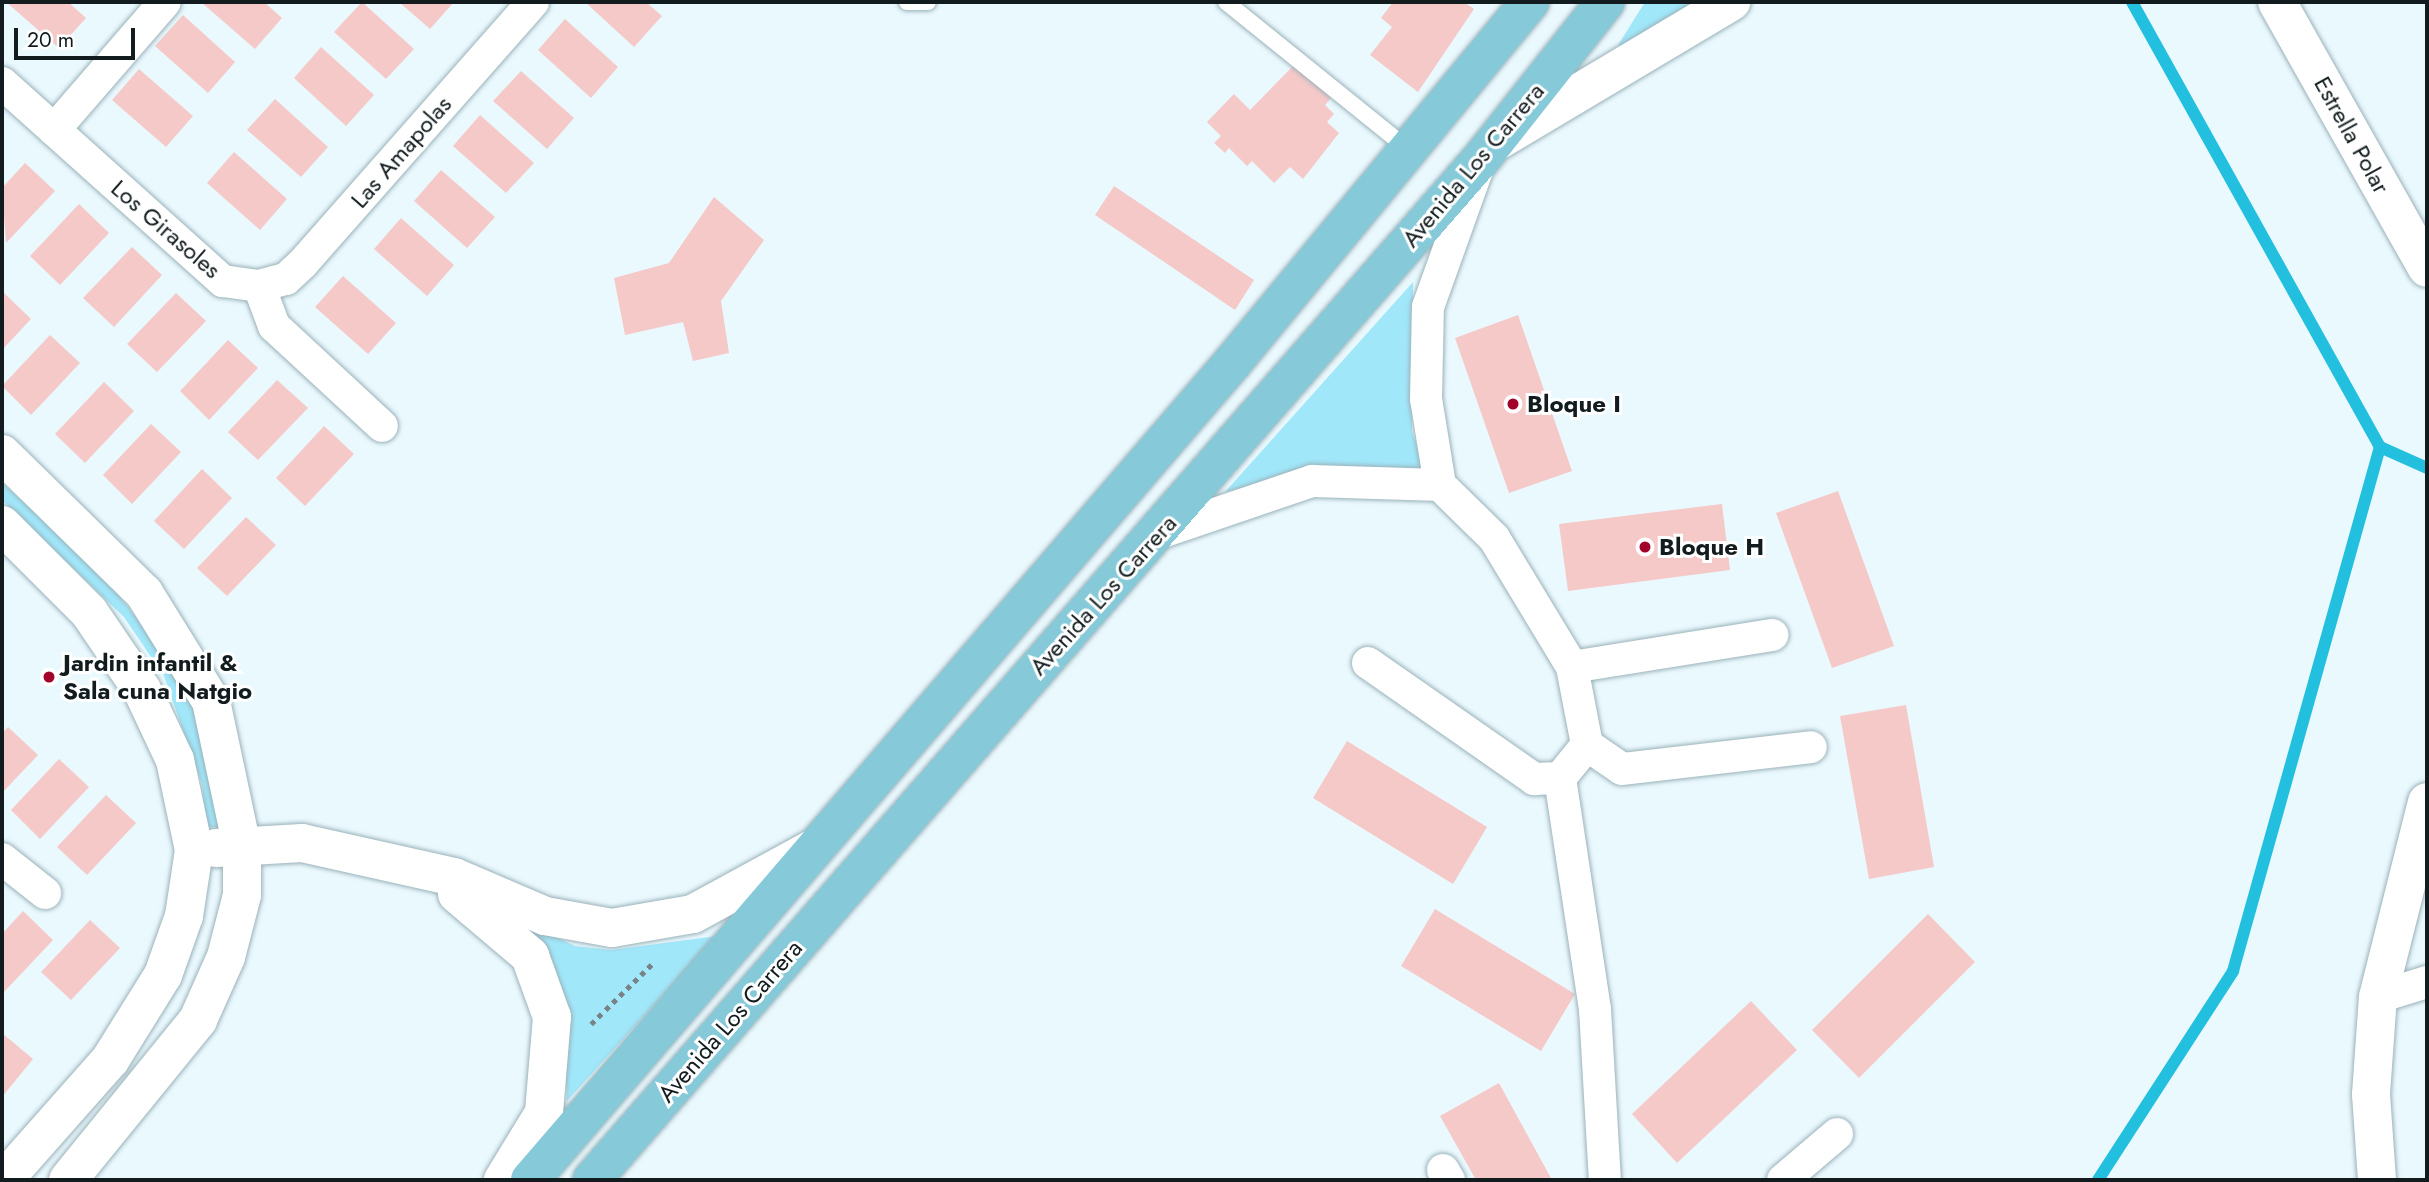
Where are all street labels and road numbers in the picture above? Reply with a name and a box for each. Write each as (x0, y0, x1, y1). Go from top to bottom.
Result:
street label: Estrella Polar (2308, 71, 2396, 199)
street label: Avenida Los Carrera (1396, 77, 1550, 253)
street label: Las Amapolas (345, 90, 457, 214)
street label: Los Girasoles (105, 174, 227, 284)
street label: Avenida Los Carrera (1024, 509, 1182, 681)
street label: Avenida Los Carrera (652, 934, 808, 1108)

